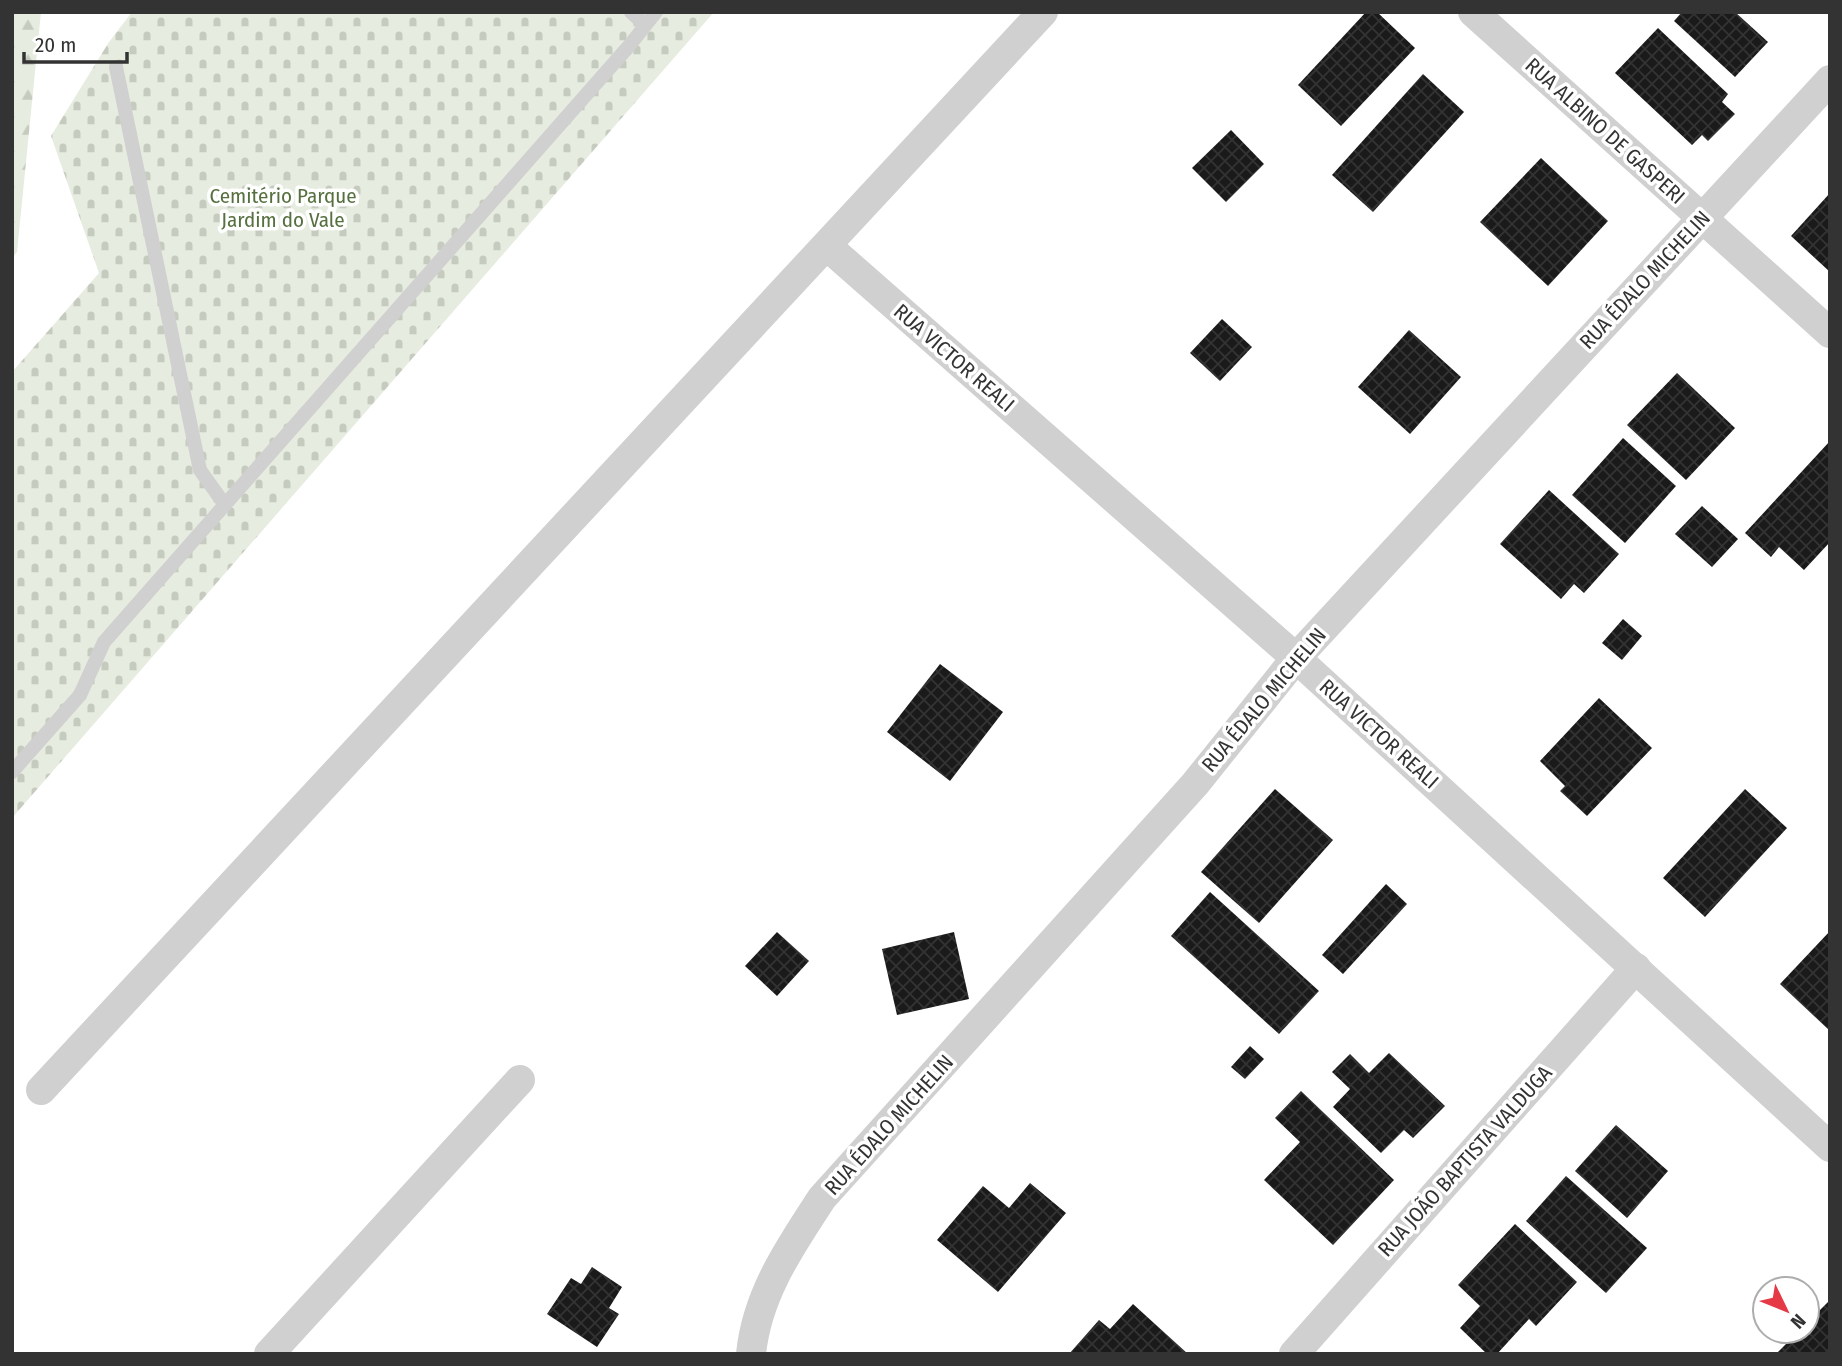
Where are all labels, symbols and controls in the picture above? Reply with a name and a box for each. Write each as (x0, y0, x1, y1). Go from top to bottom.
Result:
scale bar (24, 21, 128, 65)
text: 20 m (35, 32, 76, 58)
street label: RUA ALBINO DE GASPERI (1520, 52, 1690, 210)
park label: Cemitério Parque Jardim do Vale (209, 183, 357, 233)
street label: RUA ÉDALO MICHELIN (1574, 205, 1716, 355)
street label: RUA VICTOR REALI (888, 298, 1020, 418)
street label: RUA ÉDALO MICHELIN (1196, 623, 1332, 777)
street label: RUA VICTOR REALI (1314, 674, 1444, 794)
street label: RUA ÉDALO MICHELIN (819, 1049, 959, 1201)
street label: RUA JOÃO BAPTISTA VALDUGA (1372, 1060, 1558, 1262)
north arrow (1751, 1275, 1821, 1345)
text: N (1786, 1309, 1810, 1333)

